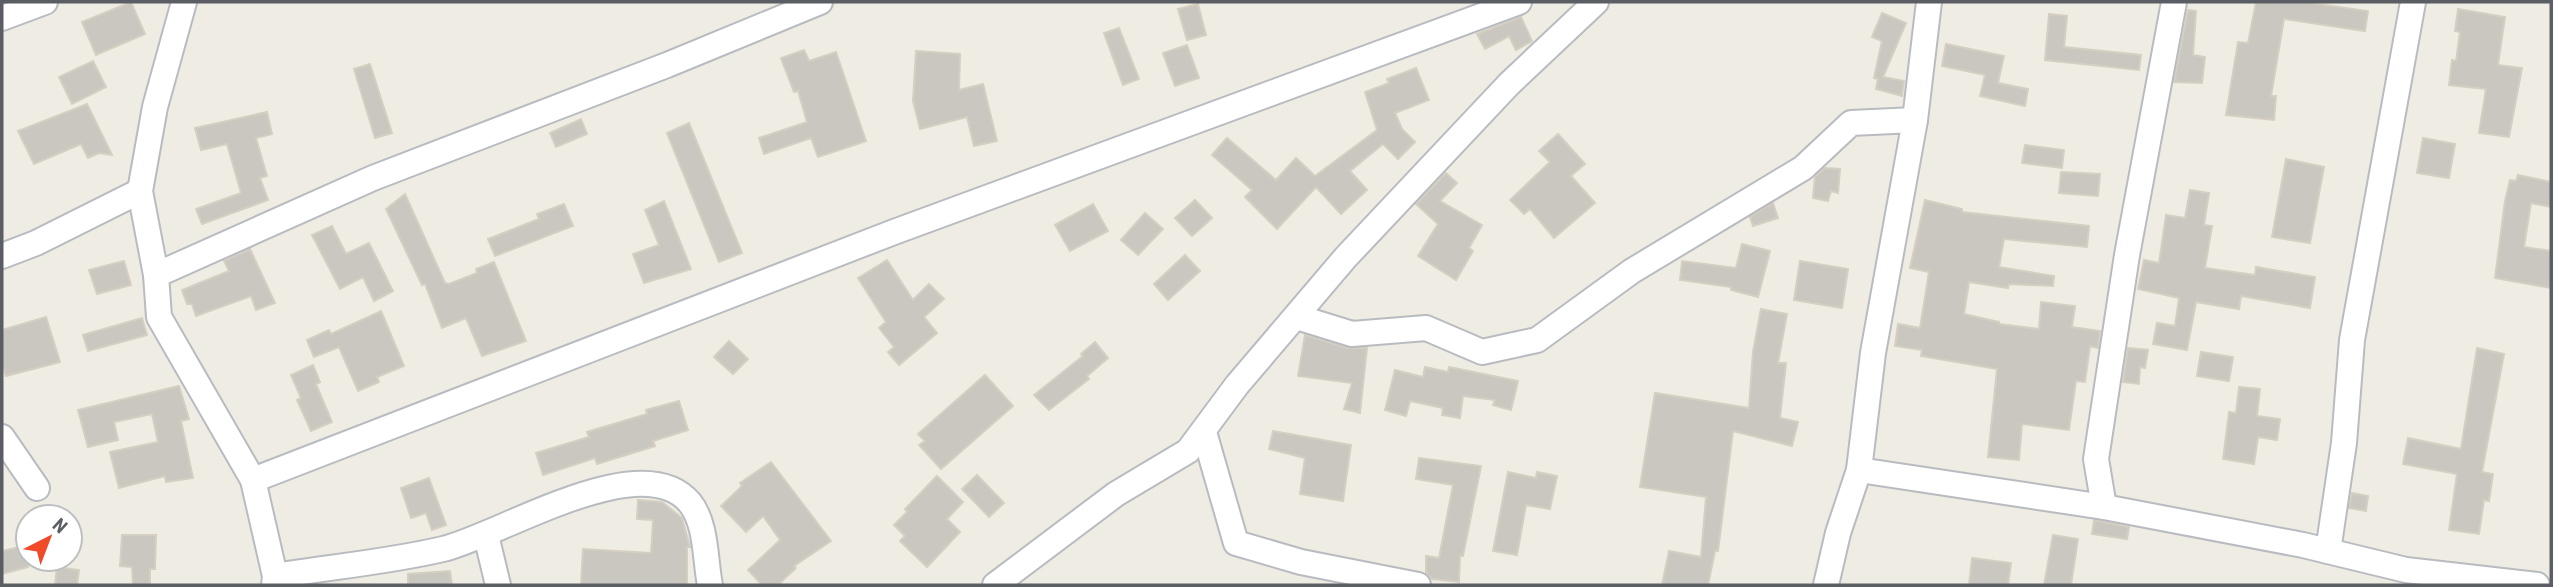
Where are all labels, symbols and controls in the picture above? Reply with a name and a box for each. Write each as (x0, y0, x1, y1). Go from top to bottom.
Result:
north arrow (14, 503, 84, 573)
text: N (48, 513, 72, 538)

